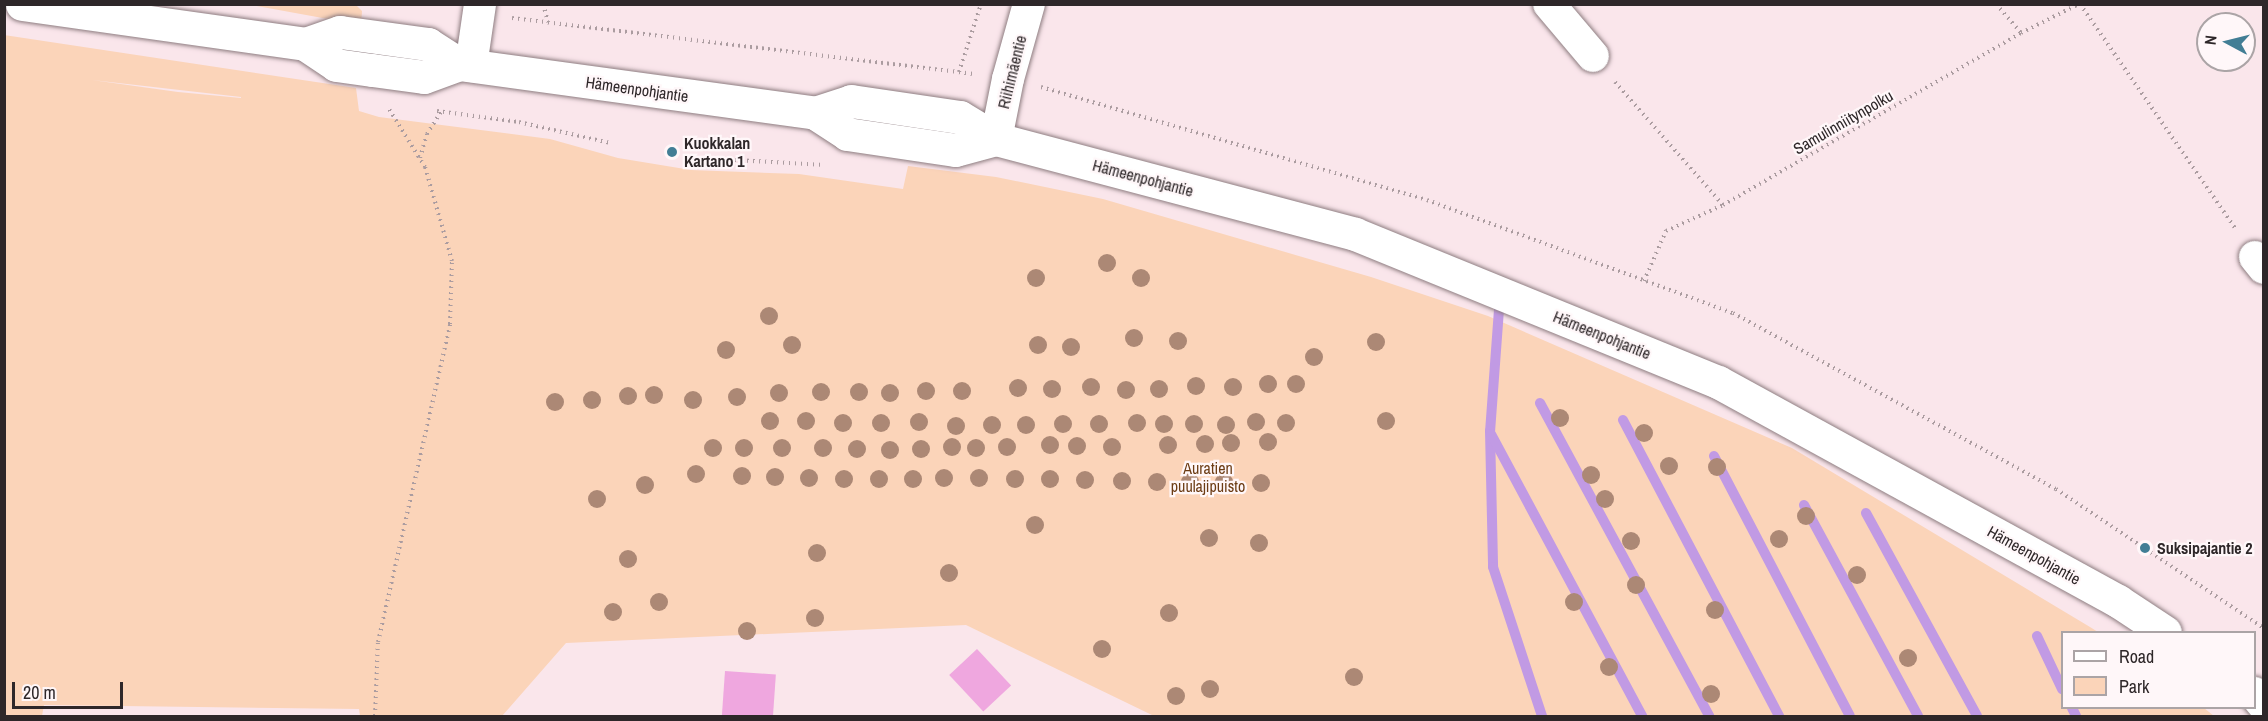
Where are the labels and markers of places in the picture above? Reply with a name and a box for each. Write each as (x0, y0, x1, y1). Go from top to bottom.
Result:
place label: Kuokkalan Kartano 1 (684, 133, 750, 171)
marker: Kuokkalan Kartano 1 (665, 145, 679, 159)
place label: Suksipajantie 2 (2157, 538, 2253, 558)
marker: Suksipajantie 2 (2138, 541, 2152, 555)

